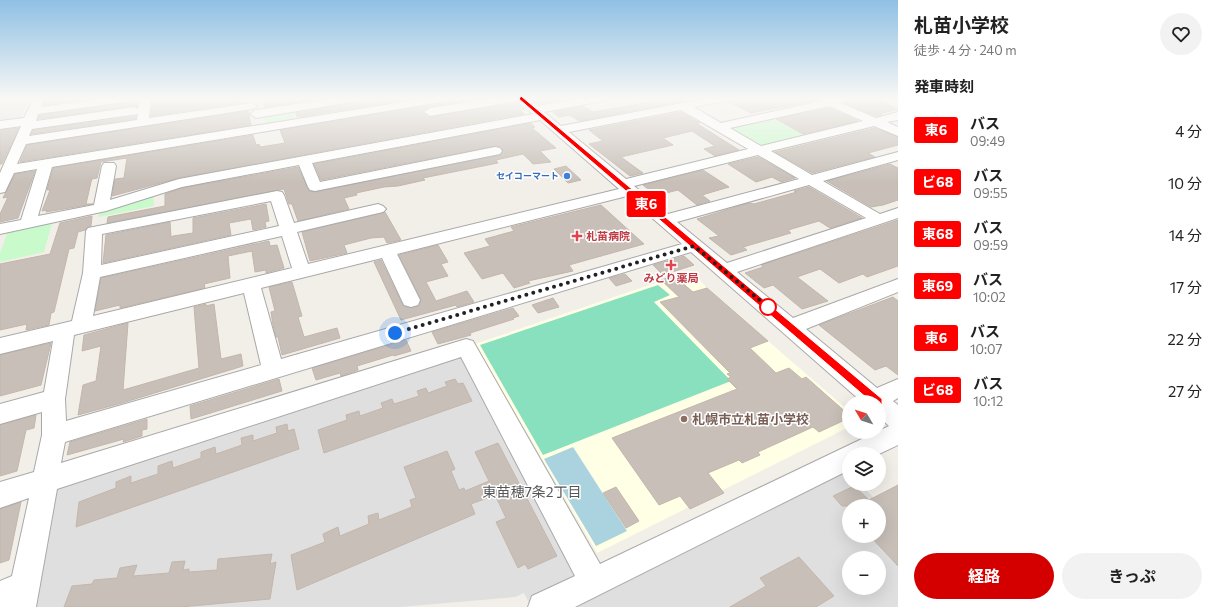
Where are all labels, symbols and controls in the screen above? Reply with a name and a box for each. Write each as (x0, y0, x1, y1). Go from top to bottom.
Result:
text: 札苗小学校 (914, 13, 1009, 36)
button: heart (1160, 13, 1202, 55)
text: 徒歩 · 4 分 · 240 m (914, 42, 1016, 58)
text: 発車時刻 (914, 77, 974, 95)
text: バス (970, 114, 1000, 132)
text: 東6 (925, 121, 947, 138)
text: 4 分 (1175, 122, 1202, 140)
text: 09:49 (970, 133, 1005, 149)
text: バス (973, 166, 1003, 184)
place label: セイコーマート (496, 170, 559, 181)
marker: セイコーマート (562, 171, 572, 181)
text: ビ68 (922, 173, 953, 190)
text: 10 分 (1168, 174, 1202, 192)
text: 09:55 (973, 185, 1008, 201)
line badge: 東6 (628, 191, 664, 217)
text: 東6 (635, 195, 657, 212)
text: バス (973, 218, 1003, 236)
text: 東68 (922, 225, 953, 242)
text: 14 分 (1169, 226, 1202, 244)
place label: 札苗病院 (586, 229, 630, 242)
marker: 札苗病院 (571, 230, 583, 242)
text: 09:59 (973, 237, 1008, 253)
marker: みどり薬局 (666, 260, 676, 270)
text: バス (973, 270, 1003, 288)
place label: みどり薬局 (644, 271, 699, 284)
text: 東69 (922, 277, 953, 294)
text: 17 分 (1170, 278, 1202, 296)
text: 10:02 (973, 289, 1006, 305)
unlabelled marker (759, 298, 777, 316)
text: バス (970, 322, 1000, 340)
your location (385, 323, 405, 343)
text: 東6 (925, 329, 947, 346)
text: 22 分 (1167, 330, 1202, 348)
text: 10:07 (970, 341, 1002, 357)
text: バス (973, 374, 1003, 392)
text: ビ68 (922, 381, 953, 398)
text: 27 分 (1168, 382, 1202, 400)
text: 10:12 (973, 393, 1003, 409)
north arrow (842, 395, 886, 439)
map controls (842, 395, 886, 595)
place label: 札幌市立札苗小学校 (692, 411, 809, 427)
marker: 札幌市立札苗小学校 (679, 414, 689, 424)
button: layers (842, 447, 886, 491)
district label: 東苗穂7条2丁目 (482, 483, 582, 500)
button: + (842, 499, 886, 543)
button: − (842, 551, 886, 595)
button: 経路 (914, 553, 1054, 599)
button: きっぷ (1062, 553, 1202, 599)

